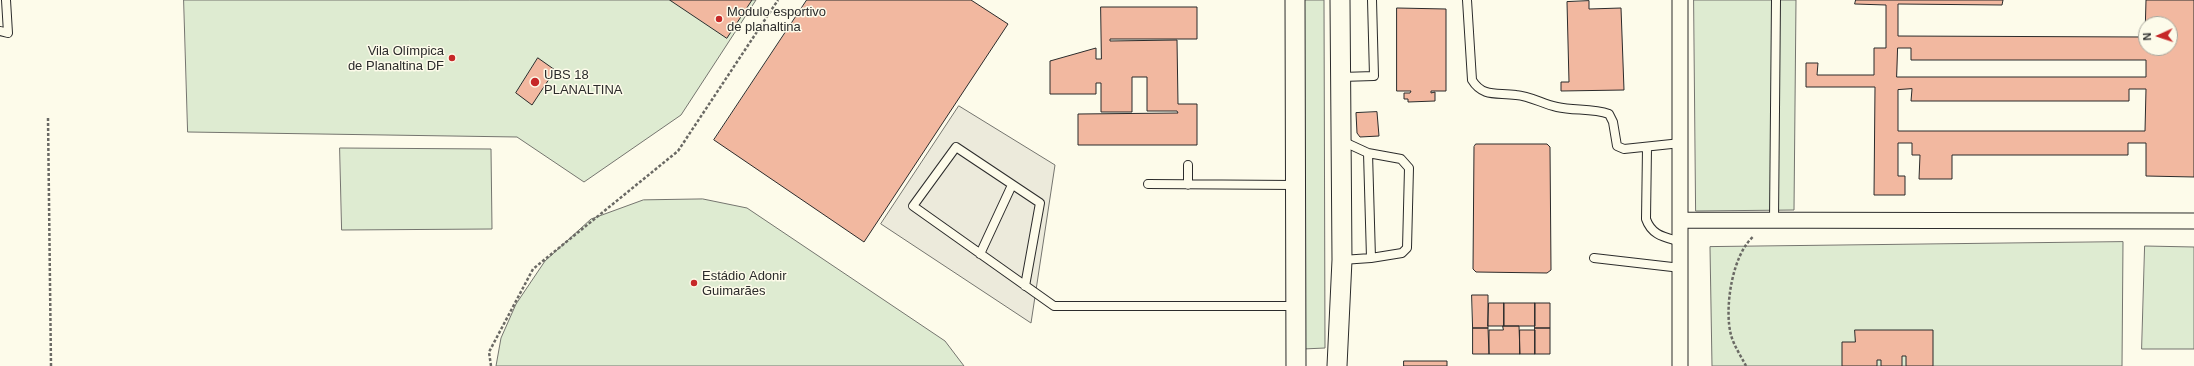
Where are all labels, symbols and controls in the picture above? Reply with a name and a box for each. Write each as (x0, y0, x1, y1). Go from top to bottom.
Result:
place label: Modulo esportivo de planaltina (727, 4, 826, 35)
marker: Modulo esportivo de planaltina (714, 14, 724, 24)
north arrow (2138, 16, 2178, 56)
text: N (2141, 32, 2153, 41)
place label: Vila Olímpica de Planaltina DF (348, 43, 444, 74)
marker: Vila Olímpica de Planaltina DF (447, 53, 457, 63)
place label: UBS 18 PLANALTINA (544, 67, 623, 98)
marker: UBS 18 PLANALTINA (529, 76, 541, 88)
place label: Estádio Adonir Guimarães (702, 268, 787, 299)
marker: Estádio Adonir Guimarães (689, 278, 699, 288)

